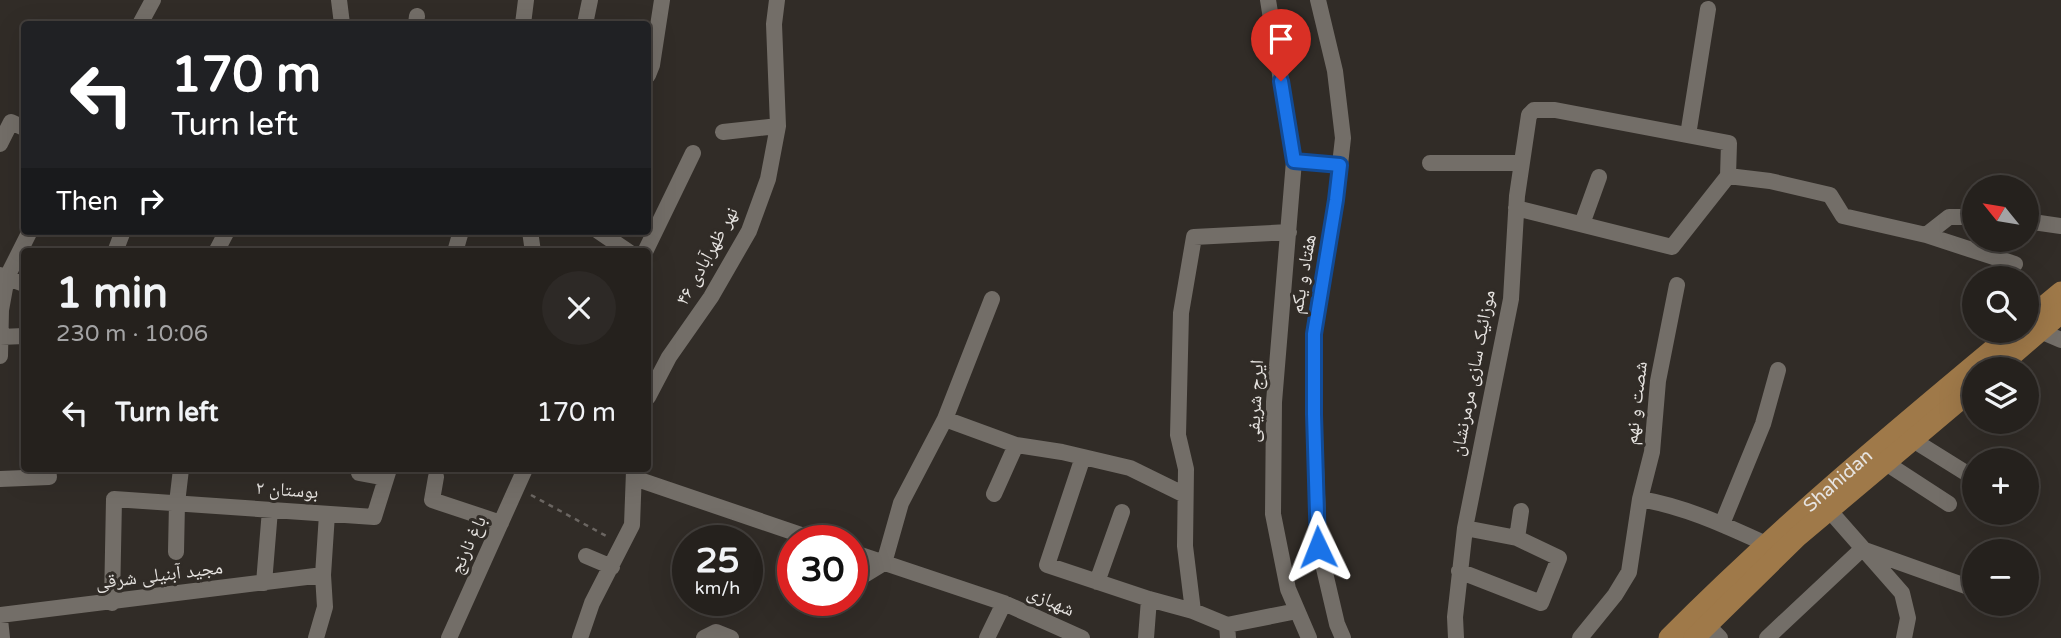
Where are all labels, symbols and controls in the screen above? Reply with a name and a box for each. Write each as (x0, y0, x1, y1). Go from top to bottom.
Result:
pin (1251, 9, 1311, 81)
icon: arrive (1262, 20, 1300, 58)
text: 170 m (171, 46, 321, 105)
icon: left (56, 49, 147, 140)
text: Turn left (171, 106, 298, 144)
north arrow (1962, 175, 2039, 252)
map controls (1962, 175, 2039, 616)
icon: right (132, 182, 170, 220)
text: Then (56, 186, 118, 217)
street label: نهر ظهرآبادی ۴۶ (671, 203, 743, 309)
street label: هفتاد و یکم (1285, 232, 1322, 316)
button: search (1962, 266, 2039, 343)
text: 1 min (56, 268, 168, 319)
button: close (542, 271, 616, 345)
street label: موزائیک سازی مرمرنشان (1446, 288, 1500, 458)
text: 230 m · 10:06 (56, 320, 208, 348)
button: layers (1962, 357, 2039, 434)
street label: ایرج شریفی (1242, 359, 1268, 443)
street label: شصت و نهم (1620, 360, 1653, 446)
icon: left (56, 394, 94, 432)
text: Turn left (115, 397, 218, 428)
text: 170 m (536, 397, 616, 428)
street label: Shahidan (1799, 445, 1877, 517)
button: + (1962, 448, 2039, 525)
street label: بوستان ۲ (255, 477, 319, 503)
position arrow (1281, 510, 1355, 584)
street label: باغ نارنج (445, 512, 492, 578)
speed limit sign: 30 (777, 525, 868, 616)
button: − (1962, 539, 2039, 616)
text: 25 (696, 540, 739, 582)
street label: مجید آبنیلی شرقی (94, 556, 224, 594)
text: km/h (695, 577, 740, 599)
street label: شهبازی (1024, 581, 1078, 621)

